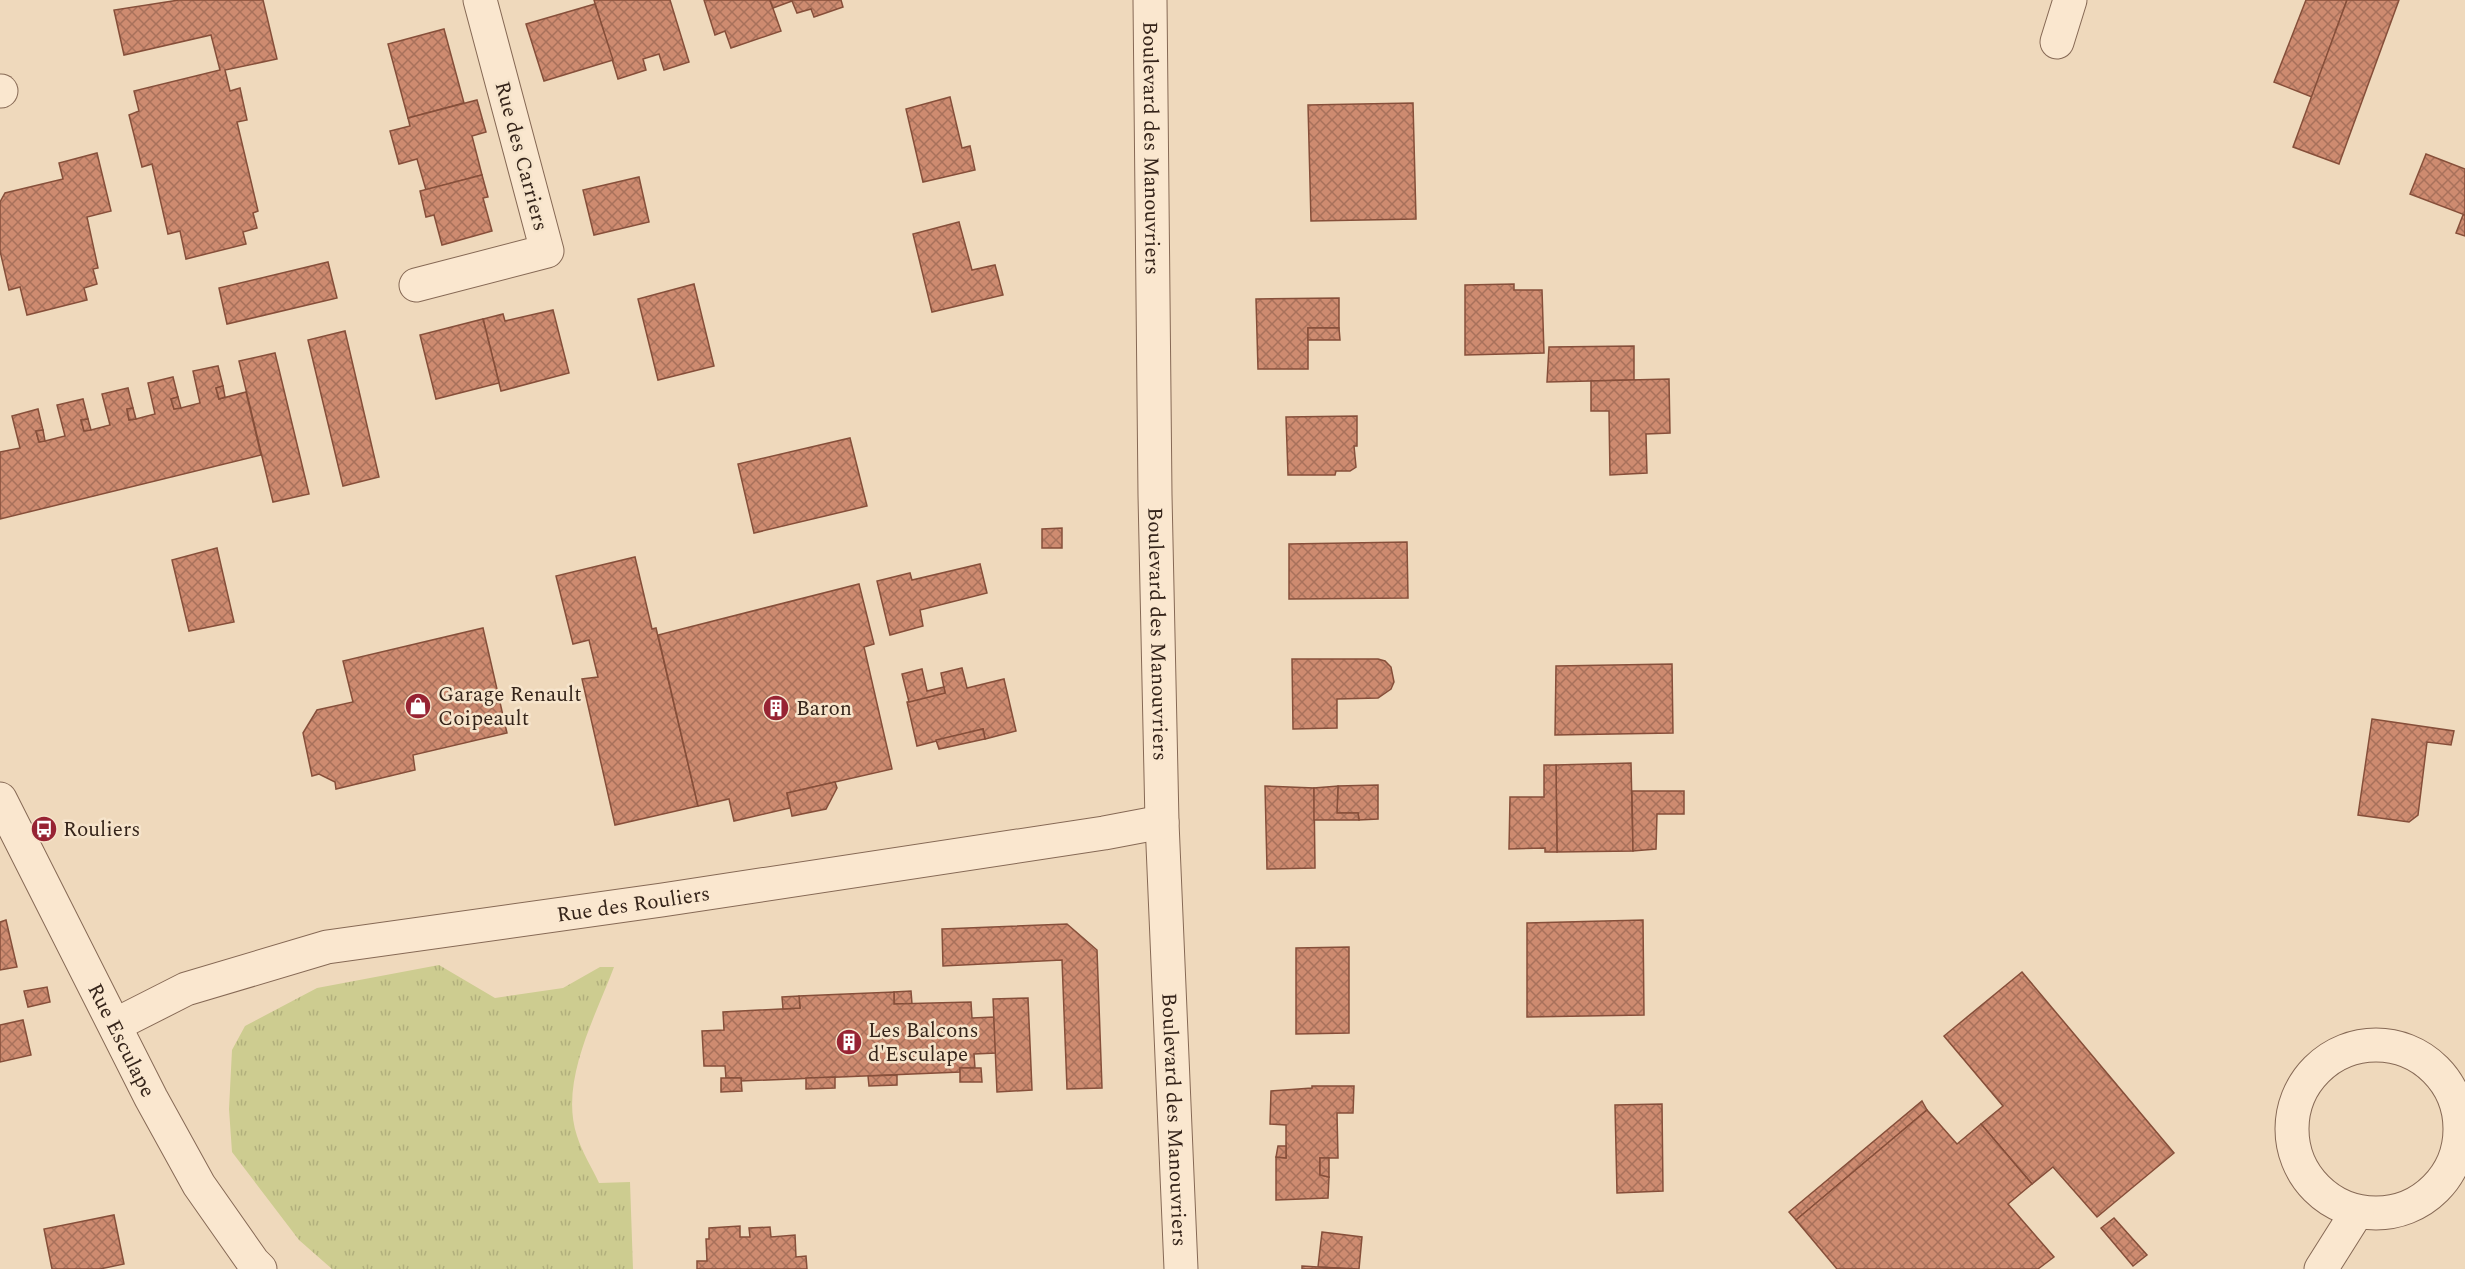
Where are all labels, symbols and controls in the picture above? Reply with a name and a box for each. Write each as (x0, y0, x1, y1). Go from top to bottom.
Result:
street label: Boulevard des Manouvriers (1133, 21, 1168, 275)
street label: Rue des Carriers (486, 78, 556, 235)
street label: Boulevard des Manouvriers (1138, 507, 1176, 761)
place label: Garage Renault Coipeault (438, 679, 582, 735)
shop icon: Garage Renault Coipeault (403, 691, 433, 721)
building icon: Baron (761, 693, 791, 723)
place label: Baron (796, 693, 852, 725)
bus stop icon: Rouliers (29, 814, 59, 844)
place label: Rouliers (63, 814, 140, 846)
street label: Rue des Rouliers (555, 878, 712, 932)
street label: Rue Esculape (79, 978, 163, 1103)
street label: Boulevard des Manouvriers (1152, 992, 1195, 1247)
place label: Les Balcons d'Esculape (868, 1015, 979, 1071)
building icon: Les Balcons d'Esculape (834, 1027, 864, 1057)

